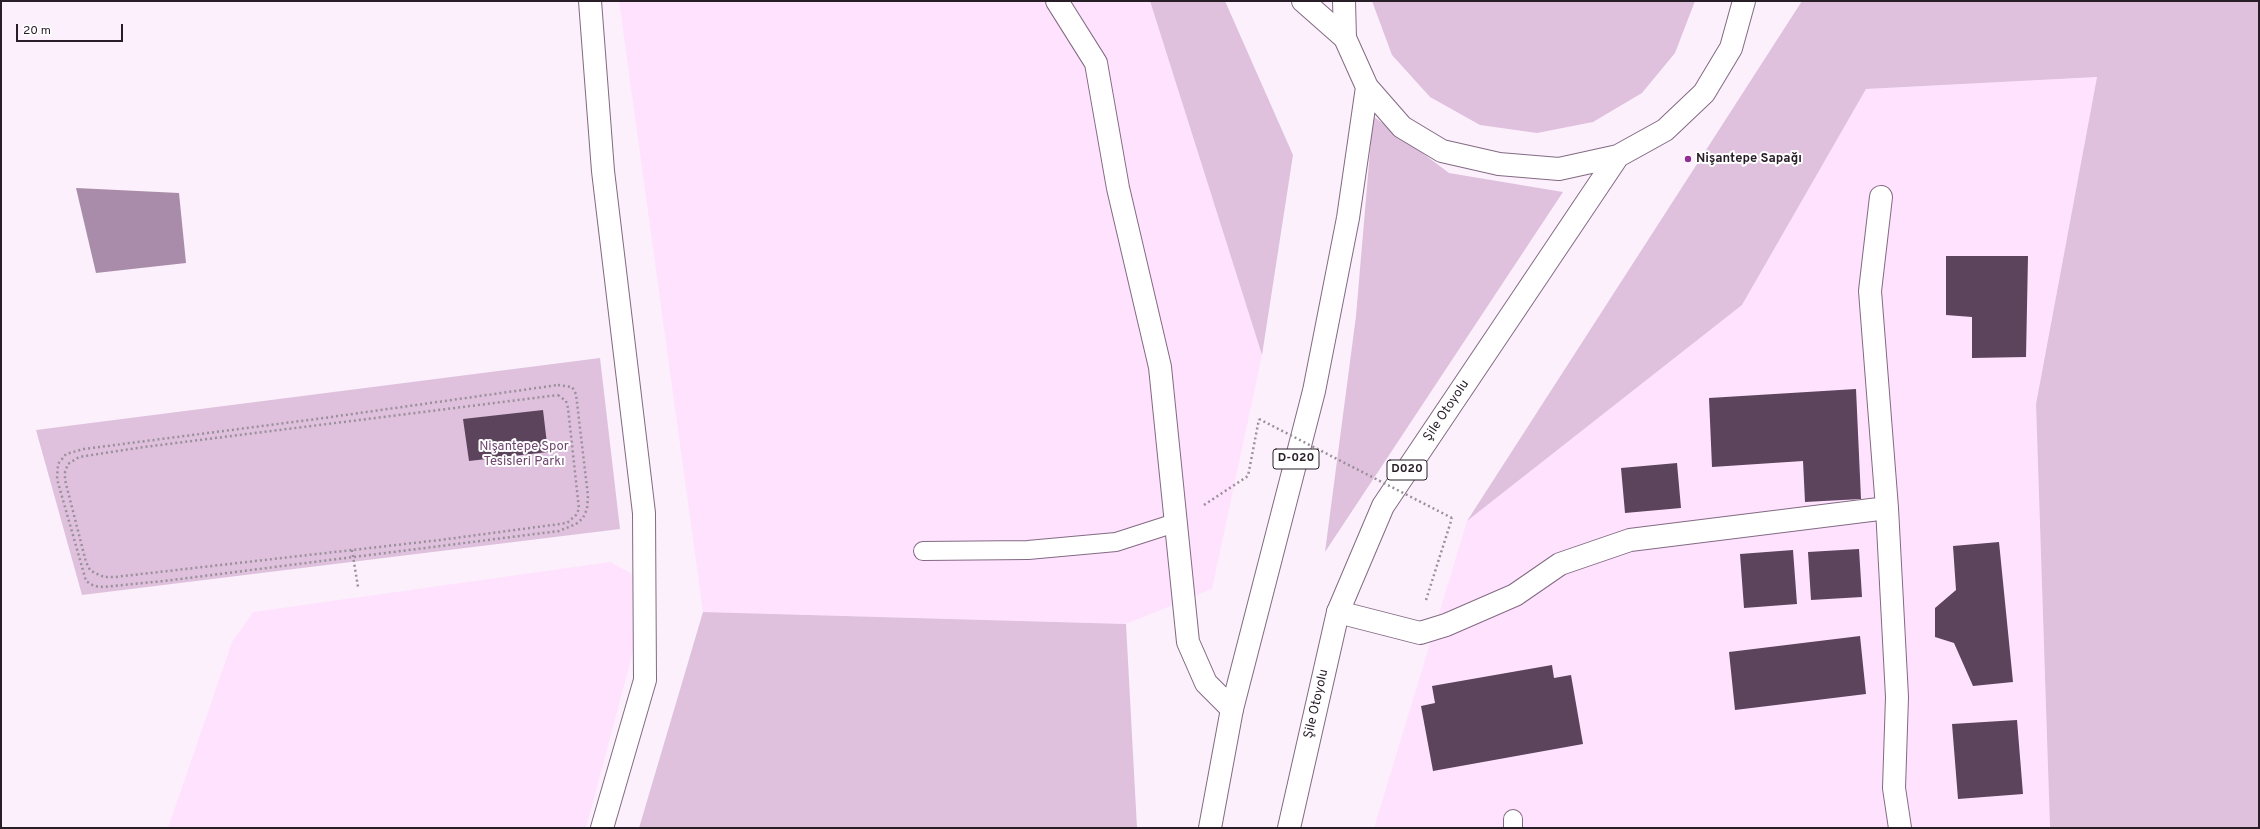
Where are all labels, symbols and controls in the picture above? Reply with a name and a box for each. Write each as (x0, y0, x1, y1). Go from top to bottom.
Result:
scale bar (18, 16, 125, 42)
text: 20 m (23, 23, 51, 39)
place label: Nişantepe Sapağı (1696, 151, 1802, 167)
marker: Nişantepe Sapağı (1683, 154, 1693, 164)
street label: Şile Otoyolu (1421, 377, 1473, 445)
park label: Nişantepe Spor Tesisleri Parkı (479, 439, 569, 470)
road number: D-020 (1273, 449, 1319, 469)
road number: D020 (1387, 460, 1427, 480)
street label: Şile Otoyolu (1301, 668, 1333, 740)

